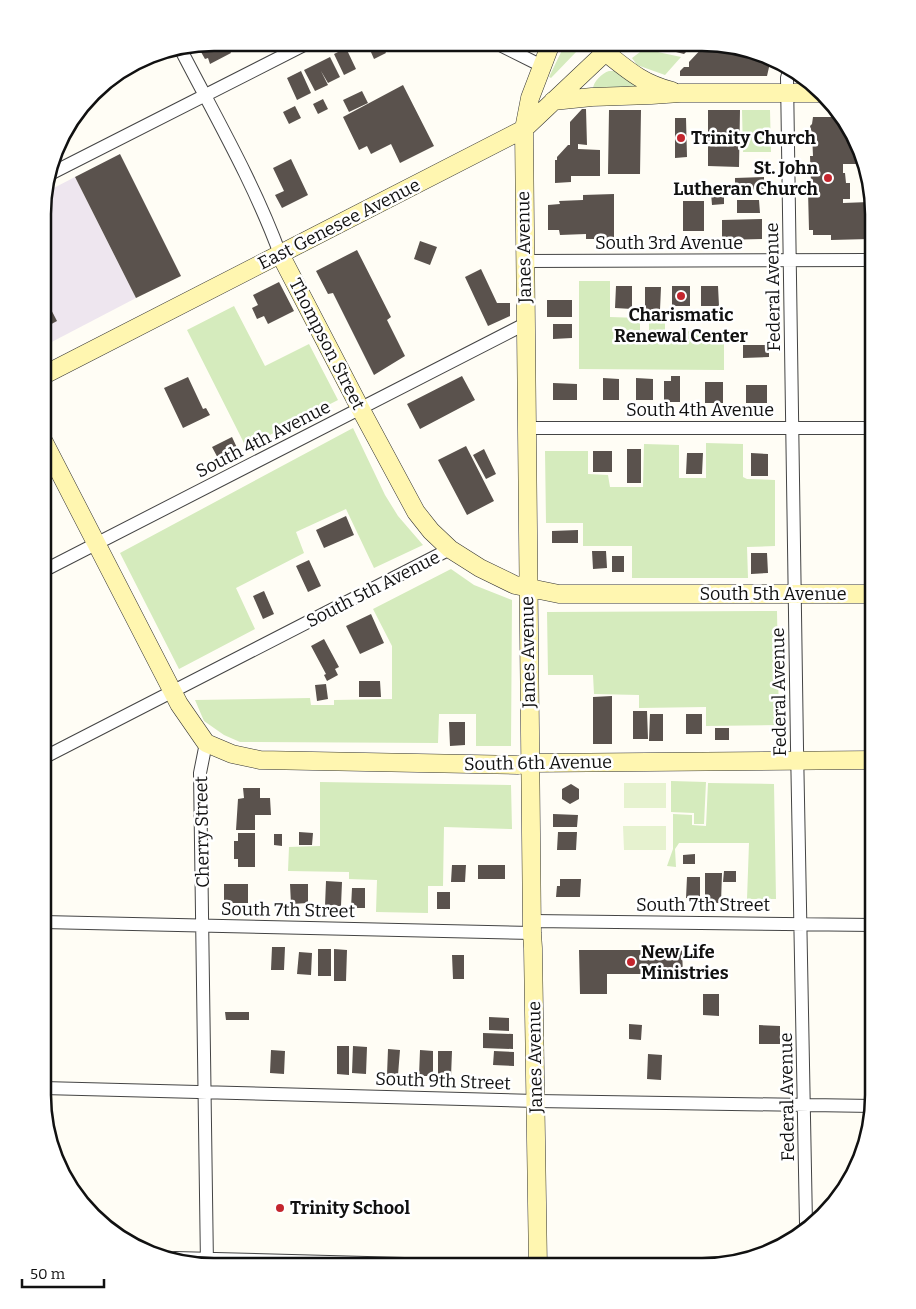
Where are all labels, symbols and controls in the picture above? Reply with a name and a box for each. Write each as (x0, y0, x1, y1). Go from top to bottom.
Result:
place label: Trinity Church (691, 127, 817, 149)
marker: Trinity Church (675, 132, 687, 144)
place label: St. John Lutheran Church (673, 157, 819, 200)
marker: St. John Lutheran Church (822, 172, 834, 184)
street label: East Genesee Avenue (254, 174, 424, 274)
street label: Janes Avenue (512, 191, 536, 304)
street label: Federal Avenue (761, 222, 785, 352)
street label: South 3rd Avenue (595, 232, 743, 254)
street label: Thompson Street (284, 275, 370, 414)
marker: Charismatic Renewal Center (675, 290, 687, 302)
place label: Charismatic Renewal Center (614, 304, 749, 347)
street label: South 4th Avenue (192, 396, 334, 482)
street label: South 4th Avenue (626, 399, 774, 421)
street label: South 5th Avenue (302, 546, 444, 632)
street label: South 5th Avenue (699, 583, 847, 605)
street label: Janes Avenue (516, 596, 540, 709)
street label: Federal Avenue (767, 627, 791, 757)
street label: South 6th Avenue (464, 751, 612, 775)
street label: Cherry Street (190, 775, 214, 888)
street label: South 7th Street (636, 894, 771, 916)
street label: South 7th Street (221, 898, 356, 922)
place label: New Life Ministries (641, 941, 729, 984)
marker: New Life Ministries (625, 956, 637, 968)
street label: Janes Avenue (523, 1001, 547, 1114)
street label: Federal Avenue (775, 1032, 799, 1162)
street label: South 9th Street (375, 1068, 512, 1094)
place label: Trinity School (290, 1197, 410, 1219)
marker: Trinity School (274, 1202, 286, 1214)
scale bar (22, 1256, 105, 1288)
text: 50 m (30, 1265, 66, 1283)

